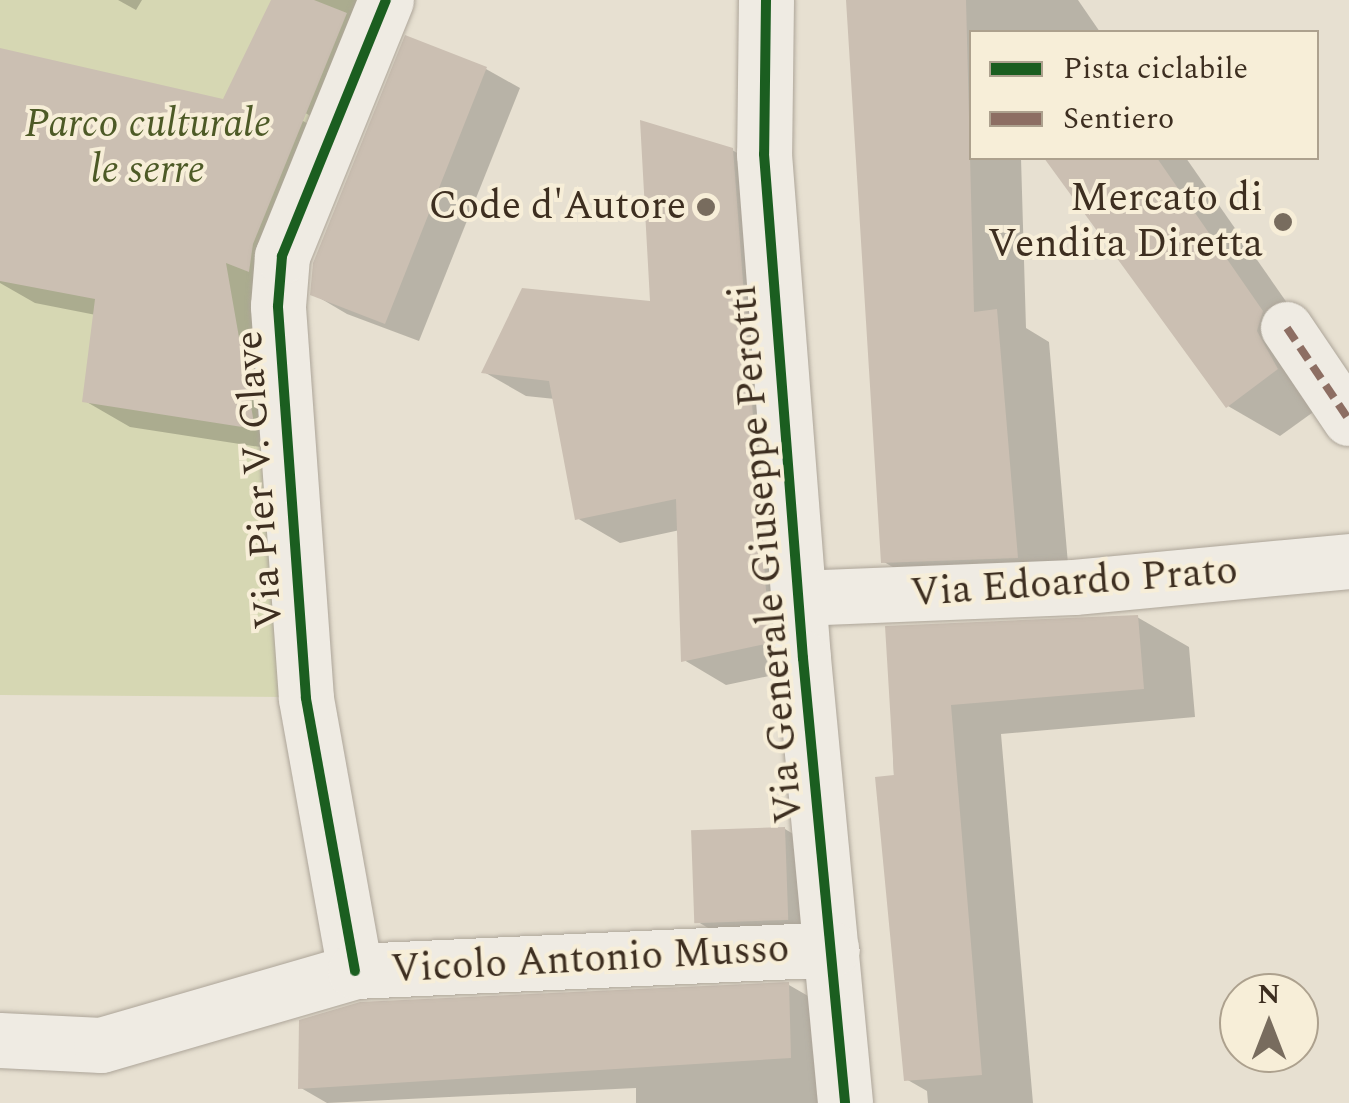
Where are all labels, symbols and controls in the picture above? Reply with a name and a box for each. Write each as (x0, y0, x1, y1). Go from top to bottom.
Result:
legend (969, 30, 1319, 160)
text: Pista ciclabile (1063, 46, 1248, 92)
text: Sentiero (1063, 96, 1174, 142)
park label: Parco culturale le serre (25, 101, 271, 195)
place label: Mercato di Vendita Diretta (988, 175, 1263, 269)
place label: Code d'Autore (428, 183, 686, 231)
marker: Code d'Autore (695, 196, 717, 218)
marker: Mercato di Vendita Diretta (1272, 211, 1294, 233)
street label: Via Generale Giuseppe Perotti (720, 283, 814, 825)
street label: Via Pier V. Clave (226, 329, 294, 631)
street label: Via Edoardo Prato (909, 548, 1239, 618)
street label: Vicolo Antonio Musso (389, 926, 791, 994)
north arrow (1219, 973, 1319, 1073)
text: N (1258, 973, 1280, 1016)

